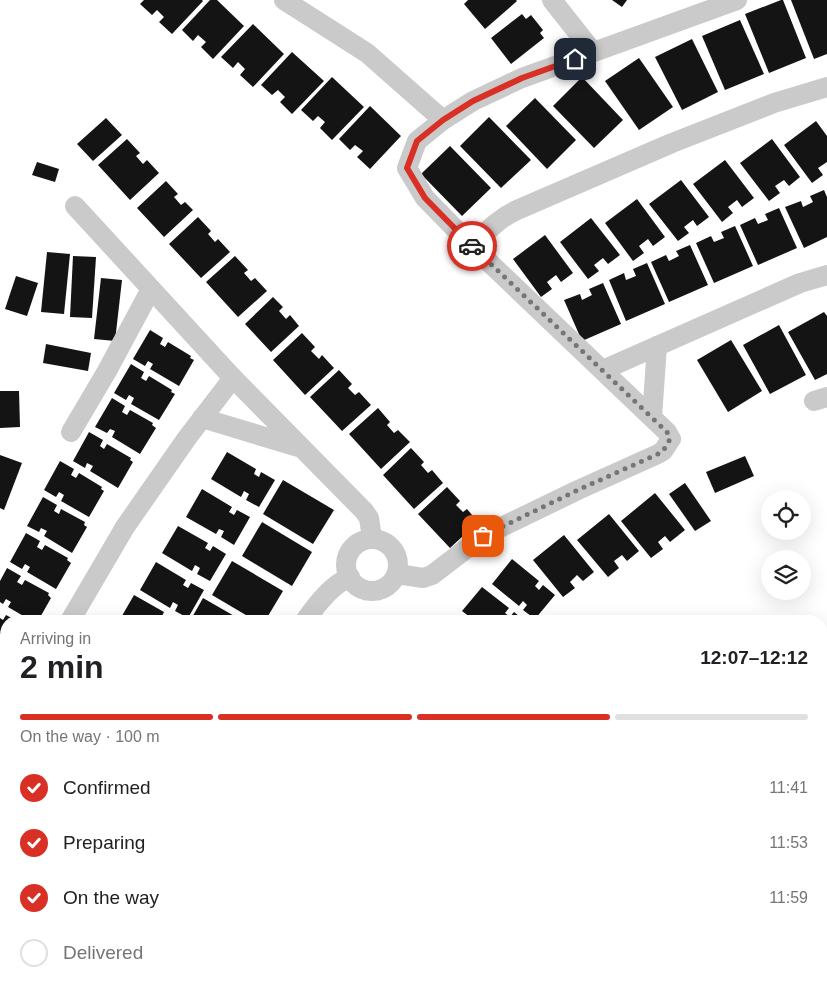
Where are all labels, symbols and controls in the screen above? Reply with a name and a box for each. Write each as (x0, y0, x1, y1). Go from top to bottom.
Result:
pin (554, 38, 596, 80)
icon: home (561, 45, 589, 73)
courier (447, 221, 497, 271)
icon: car (458, 232, 486, 260)
map controls (761, 490, 811, 600)
button: locate (761, 490, 811, 540)
pin (462, 515, 504, 557)
icon: bag (469, 522, 497, 550)
button: layers (761, 550, 811, 600)
text: Arriving in (20, 630, 91, 647)
text: 12:07–12:12 (700, 647, 808, 668)
text: 2 min (20, 649, 104, 685)
text: On the way · 100 m (20, 728, 160, 745)
icon: check (20, 774, 48, 802)
text: Confirmed (63, 777, 151, 798)
text: 11:41 (769, 779, 808, 796)
icon: check (20, 829, 48, 857)
text: Preparing (63, 832, 145, 853)
text: 11:53 (769, 834, 808, 851)
icon: check (20, 884, 48, 912)
text: On the way (63, 887, 159, 908)
text: 11:59 (769, 889, 808, 906)
text: Delivered (63, 942, 143, 963)

